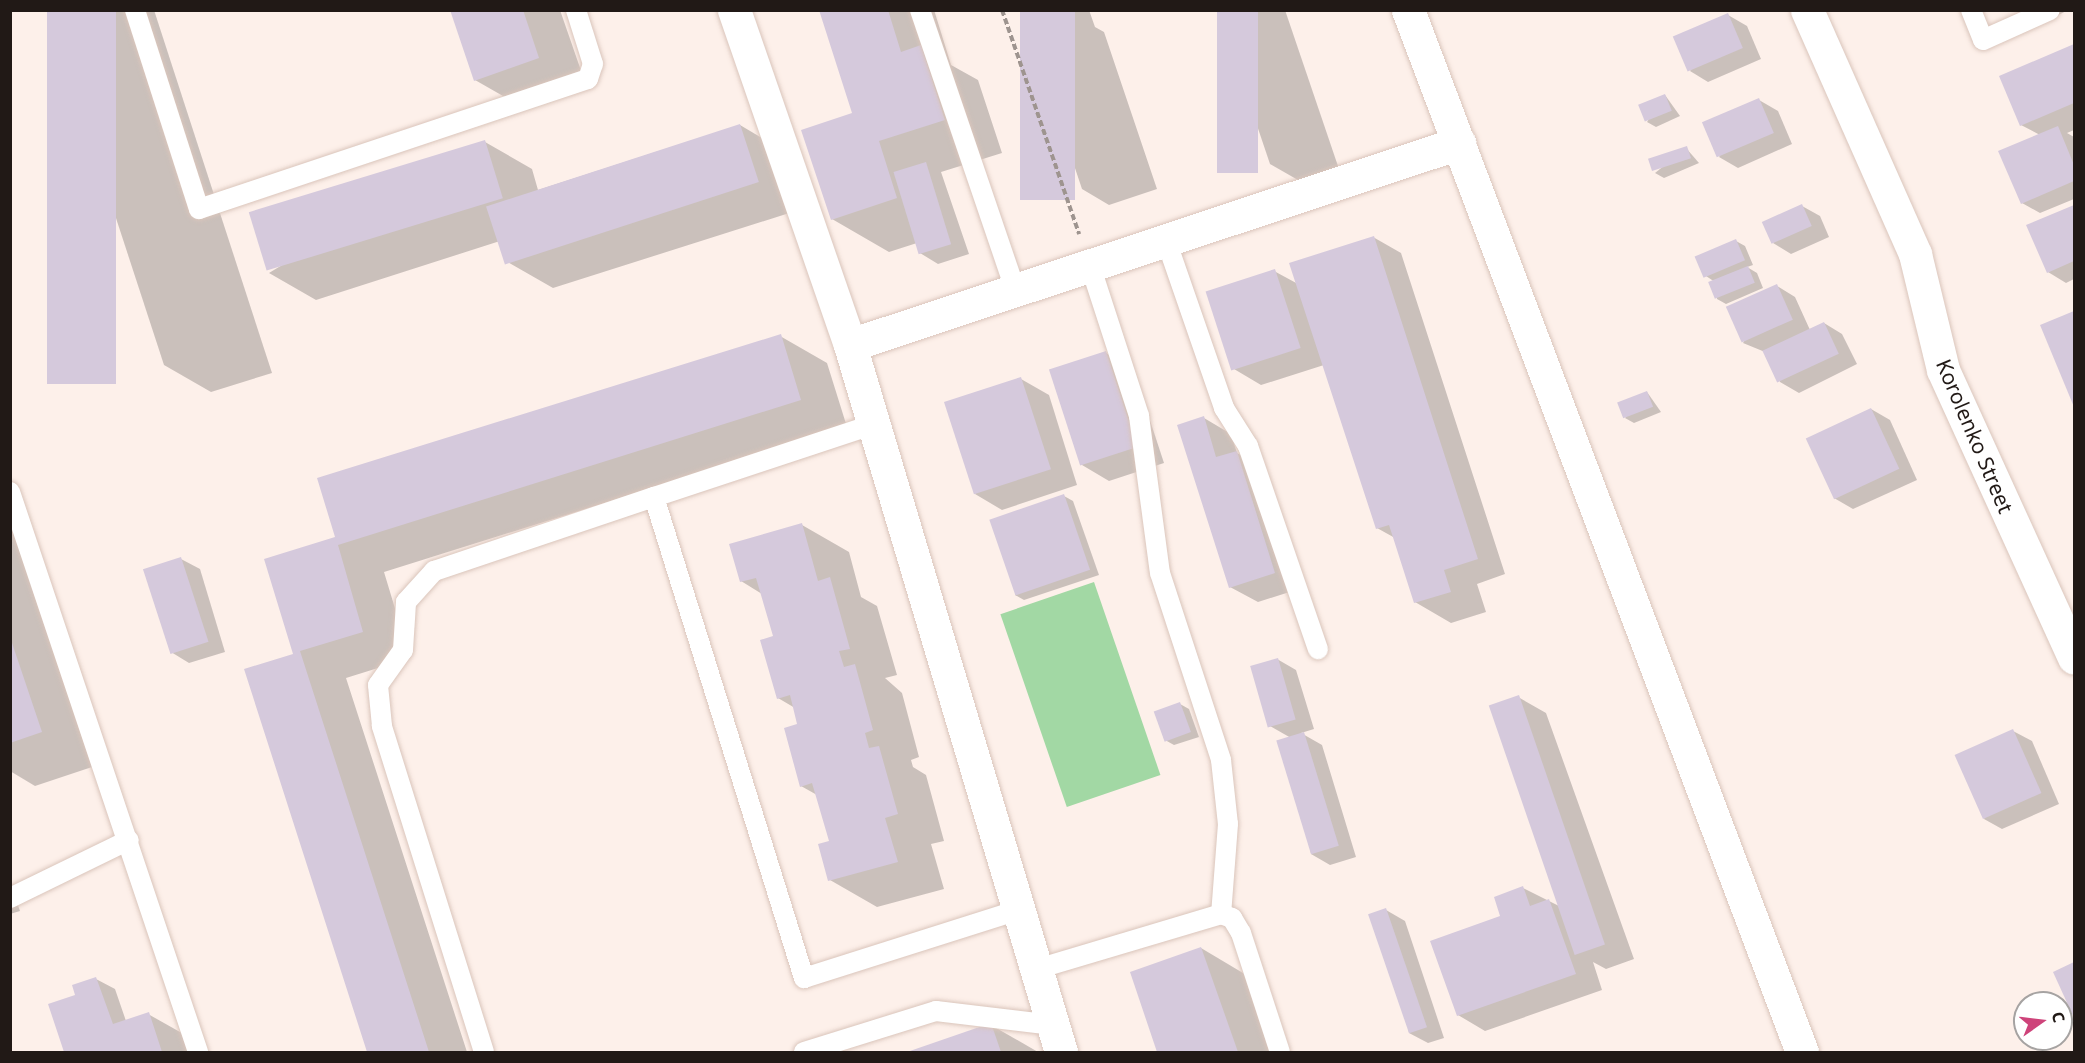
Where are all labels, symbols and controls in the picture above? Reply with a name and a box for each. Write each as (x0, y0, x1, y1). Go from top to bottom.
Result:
street label: Korolenko Street (1931, 355, 2019, 517)
north arrow (2013, 991, 2073, 1051)
text: С (2047, 1009, 2070, 1025)

